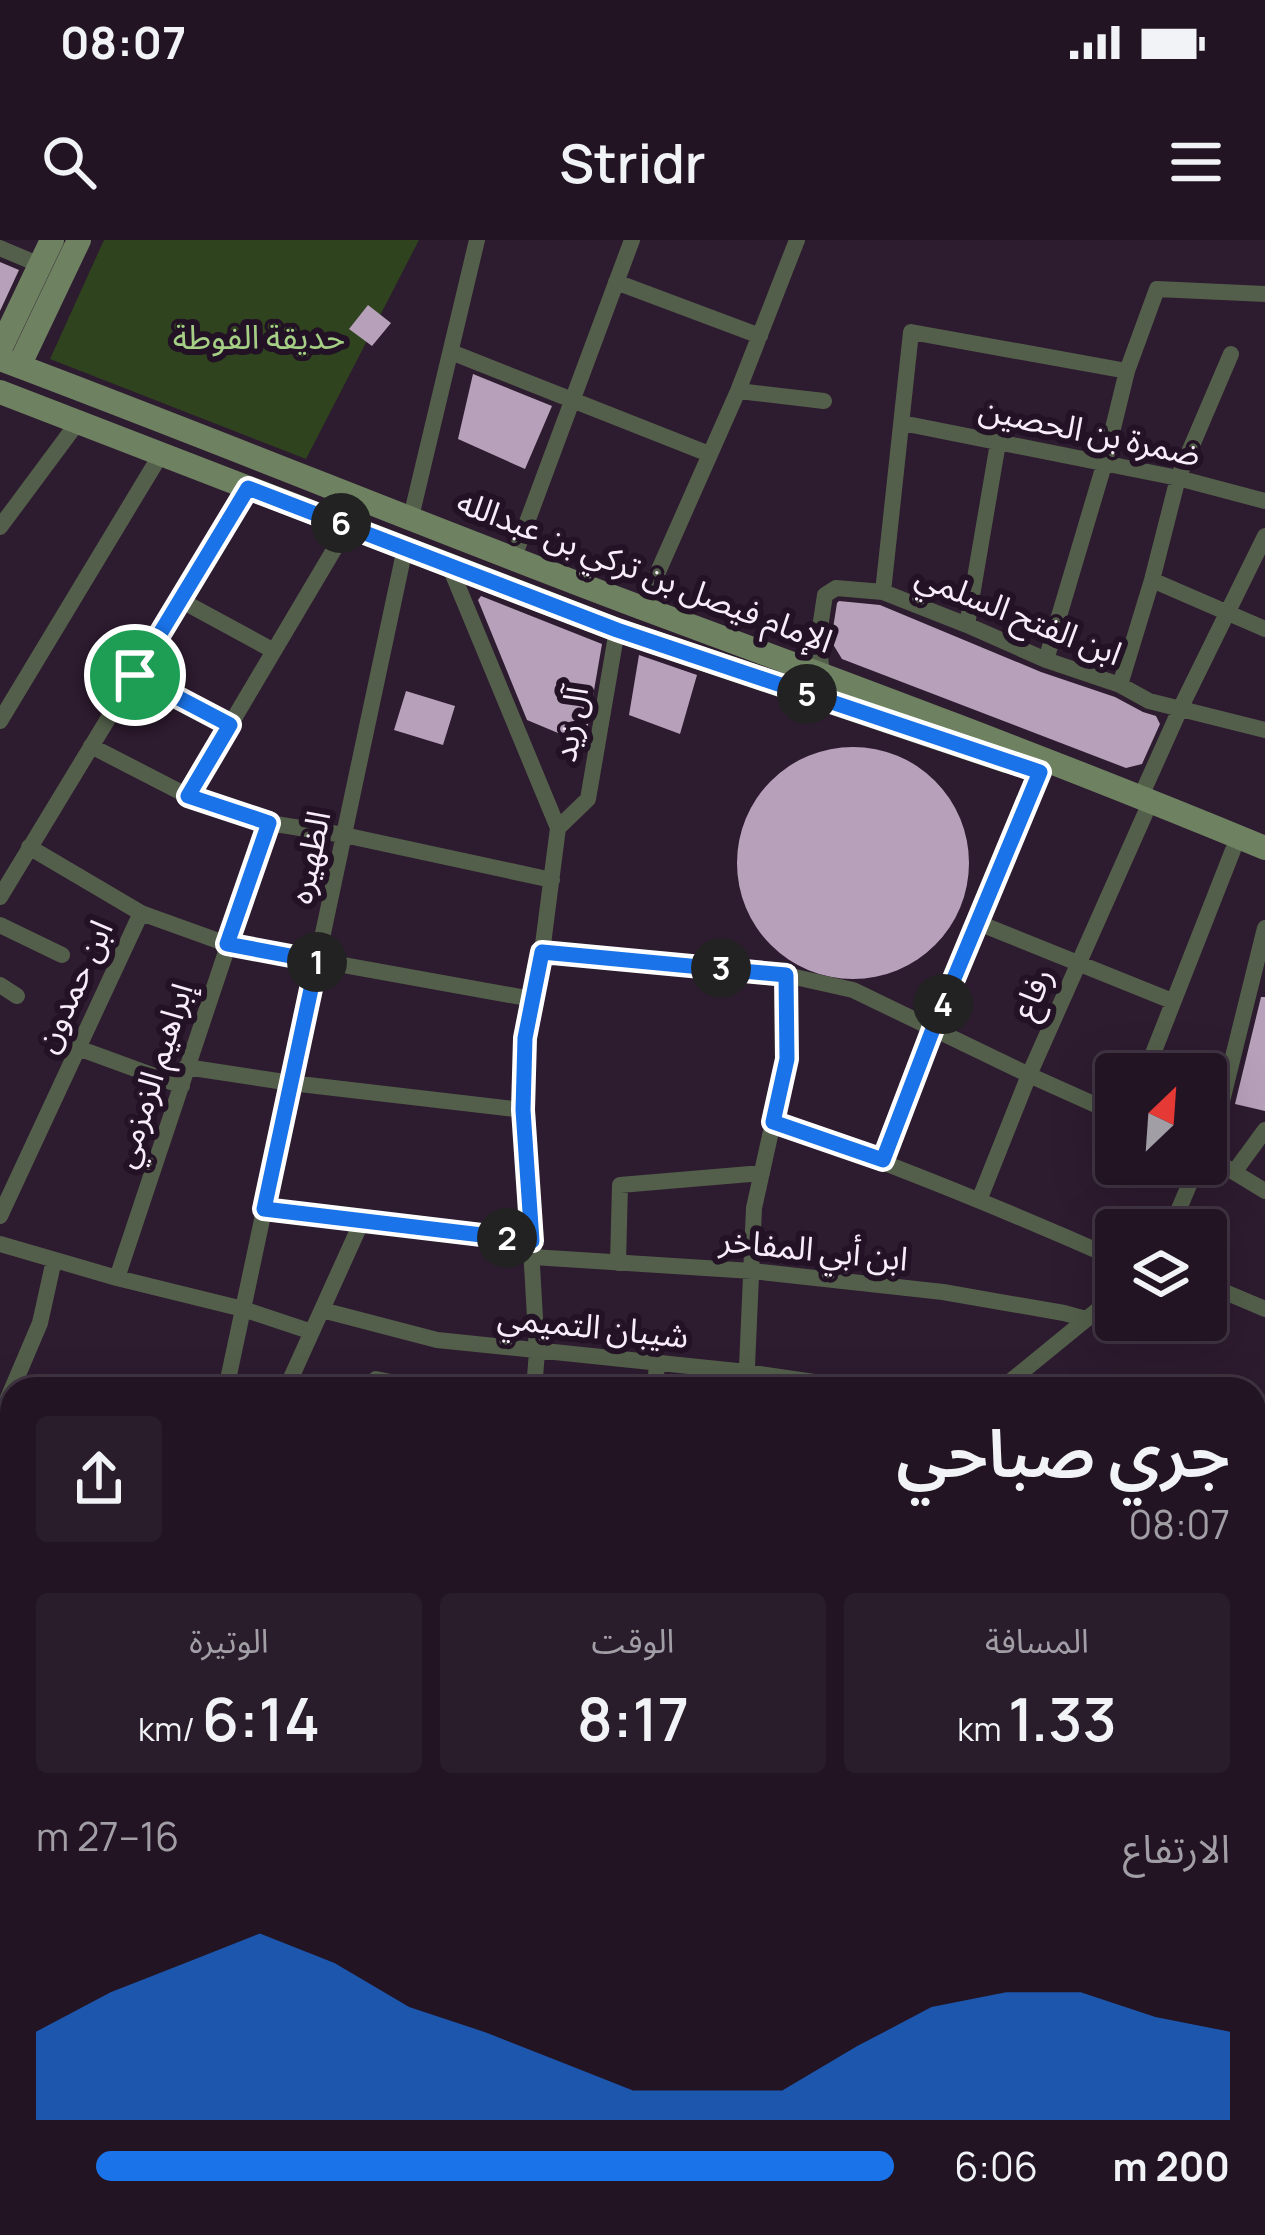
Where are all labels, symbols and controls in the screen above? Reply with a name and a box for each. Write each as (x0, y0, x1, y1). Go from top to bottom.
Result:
text: 08:07 (60, 11, 186, 73)
text: Stridr (559, 125, 706, 199)
icon: search (36, 129, 102, 195)
icon: menu (1163, 129, 1229, 195)
park label: حديقة الفوطة (173, 314, 345, 359)
street label: ضمرة بن الحصين (975, 385, 1205, 476)
street label: الإمام فيصل بن تركي بن عبدالله (450, 478, 839, 666)
pin: 6 (311, 493, 371, 553)
text: 6 (331, 500, 351, 545)
street label: ابن الفتح السلمي (908, 552, 1129, 679)
pin (84, 624, 186, 726)
icon: arrive (102, 642, 168, 708)
pin: 5 (777, 664, 837, 724)
text: 5 (797, 671, 817, 716)
street label: آل زيد (541, 681, 598, 765)
street label: الظهيره (277, 806, 340, 908)
street label: ابن حمدون (22, 912, 123, 1059)
pin: 1 (287, 932, 347, 992)
pin: 3 (691, 938, 751, 998)
text: 1 (310, 939, 324, 984)
text: 3 (711, 945, 731, 990)
street label: رفاع (1000, 960, 1065, 1027)
pin: 4 (913, 974, 973, 1034)
street label: إبراهيم الزمزمي (100, 976, 207, 1174)
text: 4 (933, 981, 953, 1026)
north arrow (1095, 1053, 1227, 1185)
map controls (1095, 1053, 1227, 1341)
pin: 2 (477, 1208, 537, 1268)
button: layers (1095, 1209, 1227, 1341)
text: 2 (497, 1215, 517, 1260)
street label: ابن أبي المفاخر (716, 1216, 910, 1284)
street label: شيبان التميمي (495, 1293, 691, 1362)
text: جري صباحي (896, 1407, 1230, 1497)
button: share (36, 1416, 162, 1542)
text: 08:07 (1129, 1497, 1230, 1551)
text: الوتيرة (189, 1618, 269, 1663)
text: الوقت (592, 1618, 674, 1663)
text: المسافة (985, 1618, 1089, 1663)
text: 6:14 (202, 1677, 320, 1759)
text: 8:17 (577, 1677, 689, 1759)
text: 1.33 (1008, 1677, 1117, 1759)
text: /km (138, 1706, 202, 1751)
text: km (957, 1706, 1008, 1751)
text: 16–27 m (36, 1809, 179, 1863)
text: الارتفاع (1123, 1821, 1230, 1875)
text: 6:06 (954, 2139, 1038, 2193)
text: 200 m (1113, 2139, 1230, 2193)

